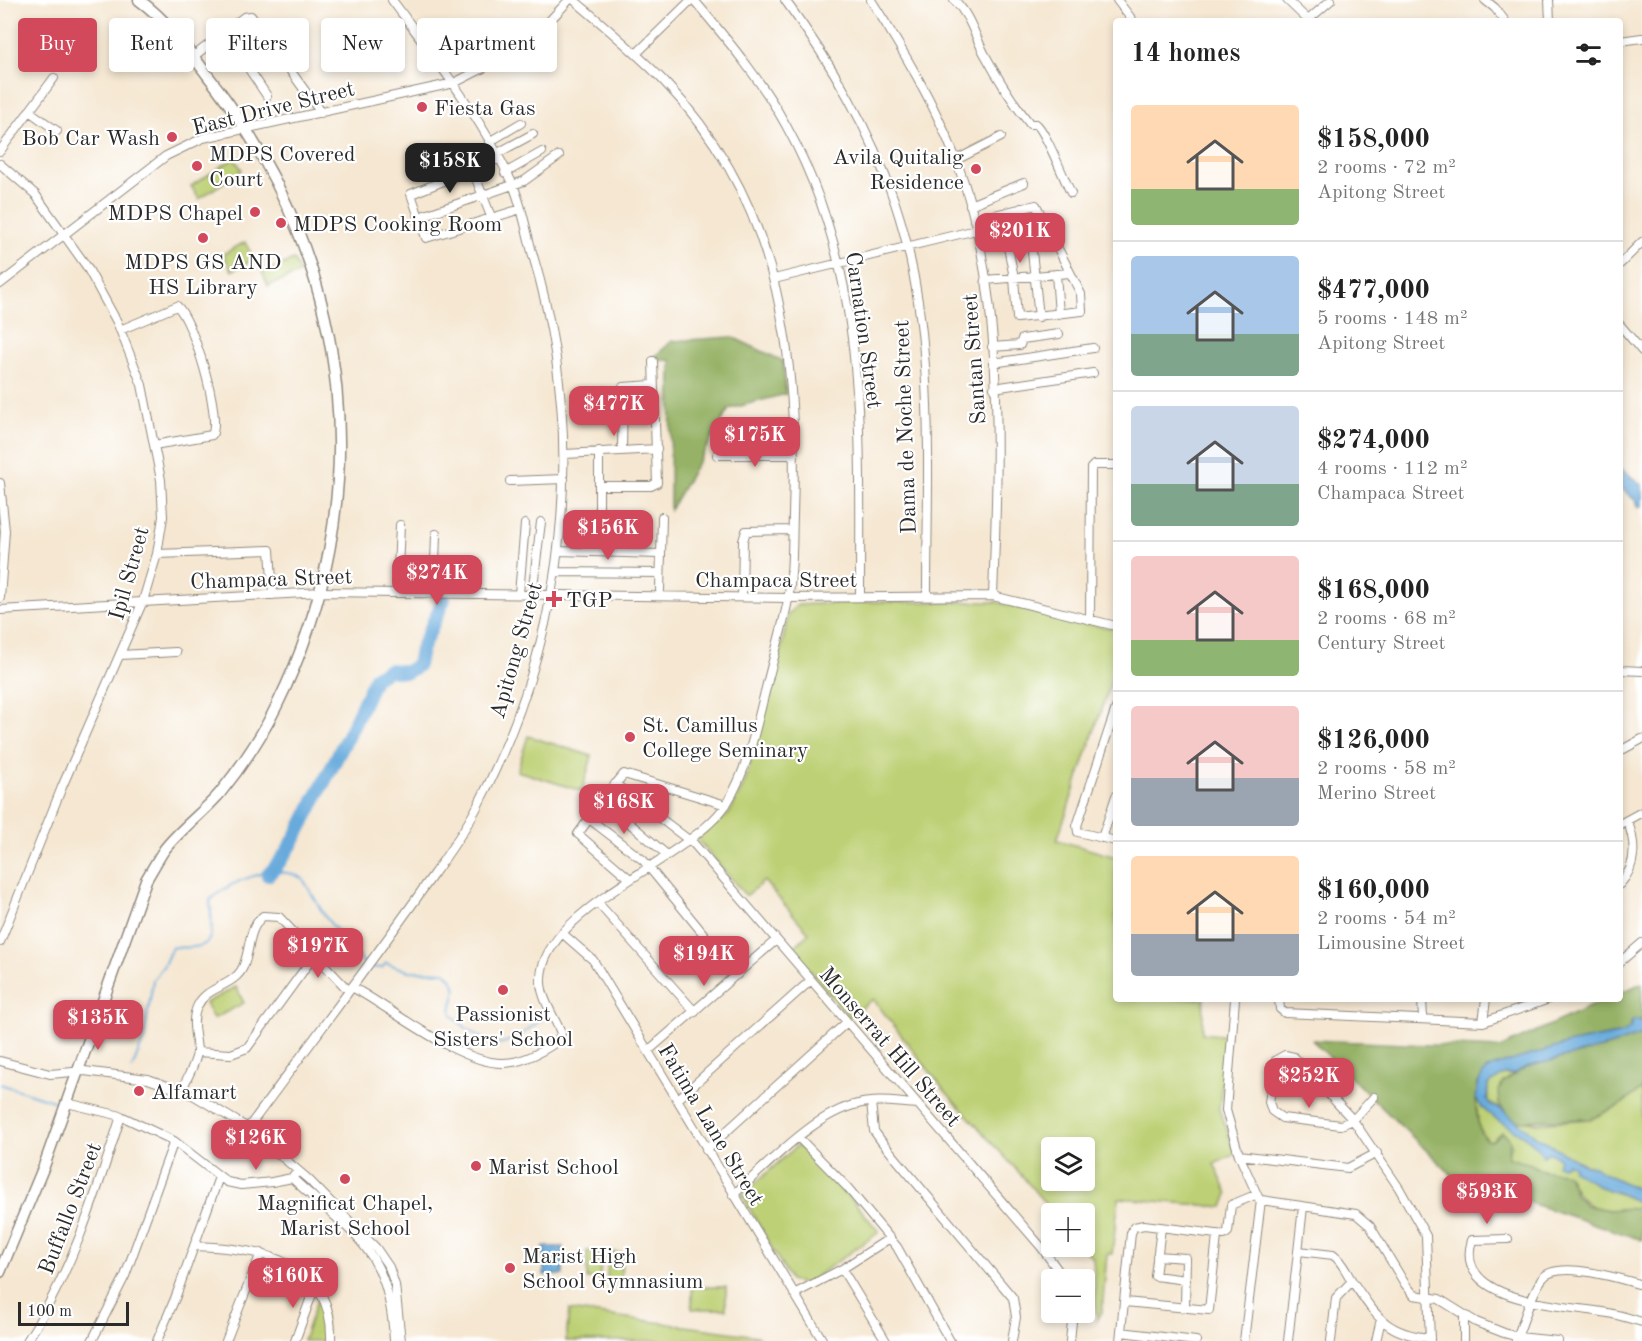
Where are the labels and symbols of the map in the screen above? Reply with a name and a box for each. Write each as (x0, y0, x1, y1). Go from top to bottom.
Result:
street label: East Drive Street (190, 78, 357, 140)
place label: Fiesta Gas (434, 98, 535, 120)
marker: Fiesta Gas (415, 100, 429, 114)
place label: Bob Car Wash (22, 128, 160, 150)
marker: Bob Car Wash (165, 130, 179, 144)
pin: $158K (408, 143, 492, 194)
place label: MDPS Covered Court (209, 144, 355, 191)
place label: Avila Quitalig Residence (833, 147, 964, 194)
marker: MDPS Covered Court (190, 159, 204, 173)
marker: Avila Quitalig Residence (969, 162, 983, 176)
place label: MDPS Chapel (108, 203, 243, 225)
marker: MDPS Chapel (248, 205, 262, 219)
pin: $201K (978, 213, 1062, 264)
place label: MDPS Cooking Room (293, 214, 502, 236)
marker: MDPS Cooking Room (274, 216, 288, 230)
marker: MDPS GS AND HS Library (196, 231, 210, 245)
street label: Carnation Street (841, 250, 885, 410)
place label: MDPS GS AND HS Library (125, 252, 281, 299)
street label: Santan Street (959, 293, 991, 425)
street label: Dama de Noche Street (891, 319, 921, 534)
pin: $477K (572, 386, 656, 437)
pin: $175K (713, 417, 797, 468)
pin: $156K (566, 510, 650, 561)
street label: Ipil Street (106, 524, 154, 623)
pin: $274K (395, 555, 479, 606)
street label: Champaca Street (190, 566, 353, 594)
street label: Champaca Street (695, 570, 857, 592)
street label: Apitong Street (487, 580, 547, 721)
place label: TGP (566, 590, 613, 612)
marker: TGP (547, 592, 561, 606)
place label: St. Camillus College Seminary (642, 715, 809, 762)
marker: St. Camillus College Seminary (623, 730, 637, 744)
pin: $168K (582, 784, 666, 835)
pin: $197K (276, 928, 360, 979)
pin: $194K (662, 936, 746, 987)
street label: Monserrat Hill Street (815, 963, 964, 1131)
marker: Passionist Sisters' School (496, 983, 510, 997)
pin: $135K (56, 1000, 140, 1051)
place label: Passionist Sisters' School (433, 1004, 573, 1051)
street label: Fatima Lane Street (653, 1040, 767, 1210)
pin: $252K (1267, 1058, 1351, 1109)
place label: Alfamart (151, 1082, 237, 1104)
marker: Alfamart (132, 1084, 146, 1098)
pin: $126K (214, 1120, 298, 1171)
street label: Buffallo Street (36, 1140, 106, 1278)
place label: Marist School (488, 1157, 619, 1179)
marker: Marist School (469, 1159, 483, 1173)
marker: Magnificat Chapel, Marist School (338, 1172, 352, 1186)
pin: $593K (1445, 1174, 1529, 1225)
place label: Magnificat Chapel, Marist School (257, 1193, 433, 1240)
place label: Marist High School Gymnasium (522, 1246, 704, 1293)
pin: $160K (251, 1258, 335, 1309)
marker: Marist High School Gymnasium (503, 1261, 517, 1275)
scale bar (18, 1299, 129, 1326)

